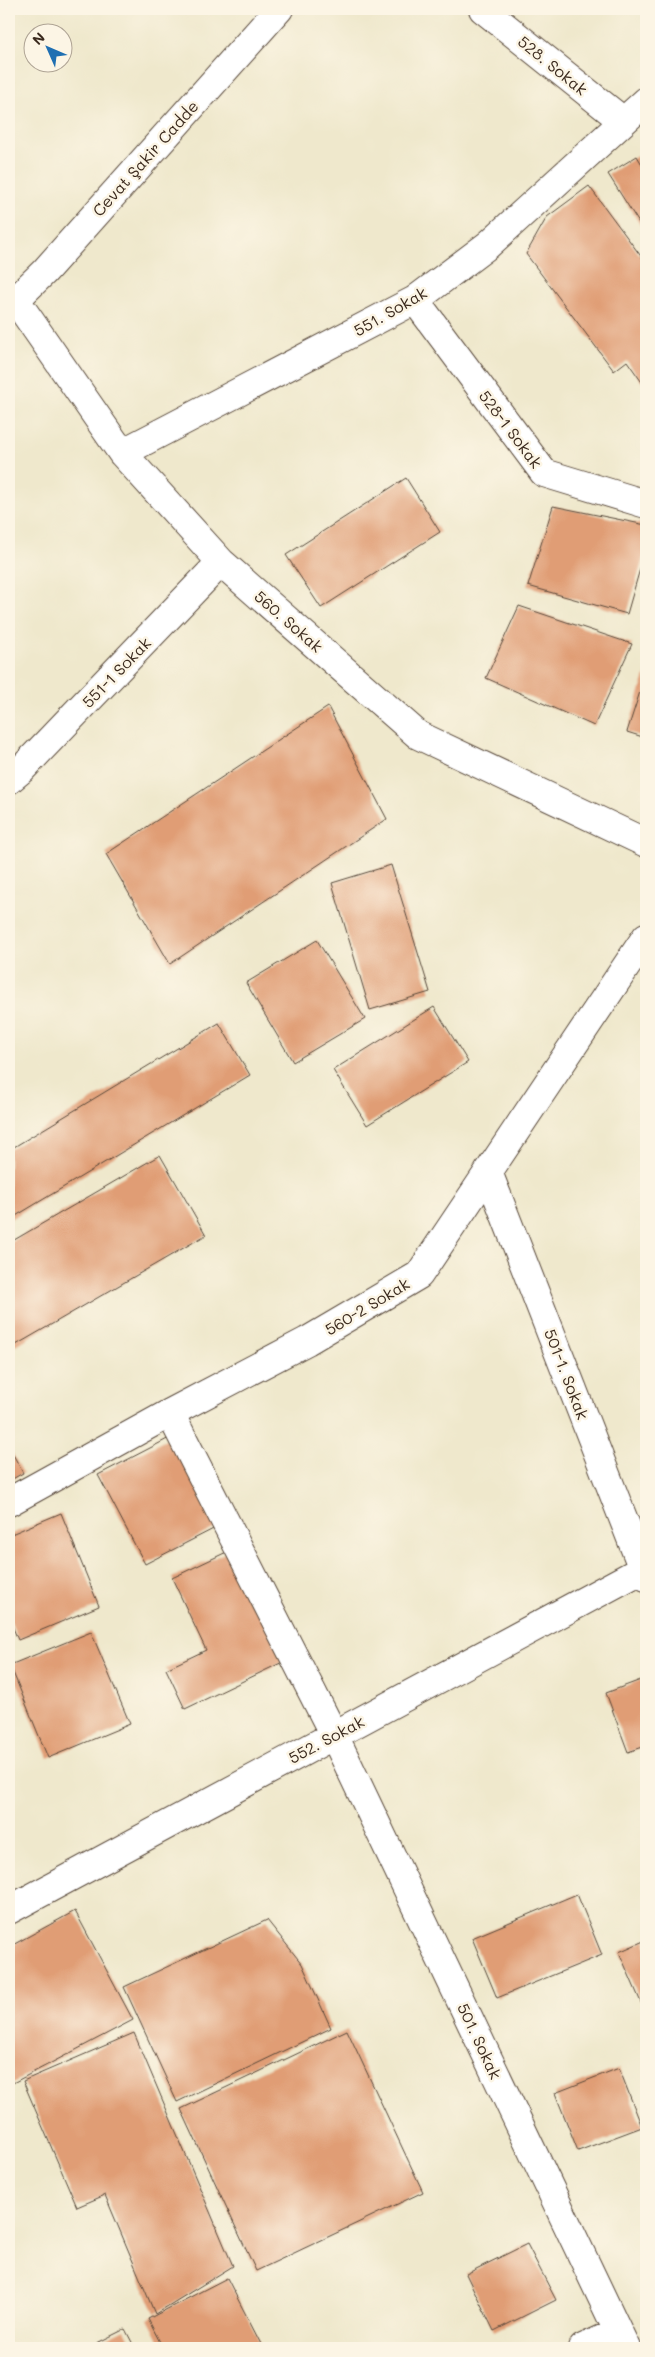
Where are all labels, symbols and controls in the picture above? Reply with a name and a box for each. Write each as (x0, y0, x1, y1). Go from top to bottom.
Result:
north arrow (22, 22, 72, 72)
text: N (28, 28, 49, 49)
street label: 528. Sokak (514, 31, 592, 99)
street label: Cevat Şakir Cadde (87, 96, 203, 220)
street label: 551. Sokak (350, 282, 430, 340)
street label: 528-1 Sokak (475, 386, 547, 472)
street label: 560. Sokak (250, 585, 328, 657)
street label: 551-1 Sokak (77, 632, 155, 712)
street label: 560-2 Sokak (321, 1273, 413, 1339)
street label: 501-1. Sokak (540, 1326, 594, 1422)
street label: 552. Sokak (284, 1710, 368, 1768)
street label: 501. Sokak (453, 2000, 507, 2082)

